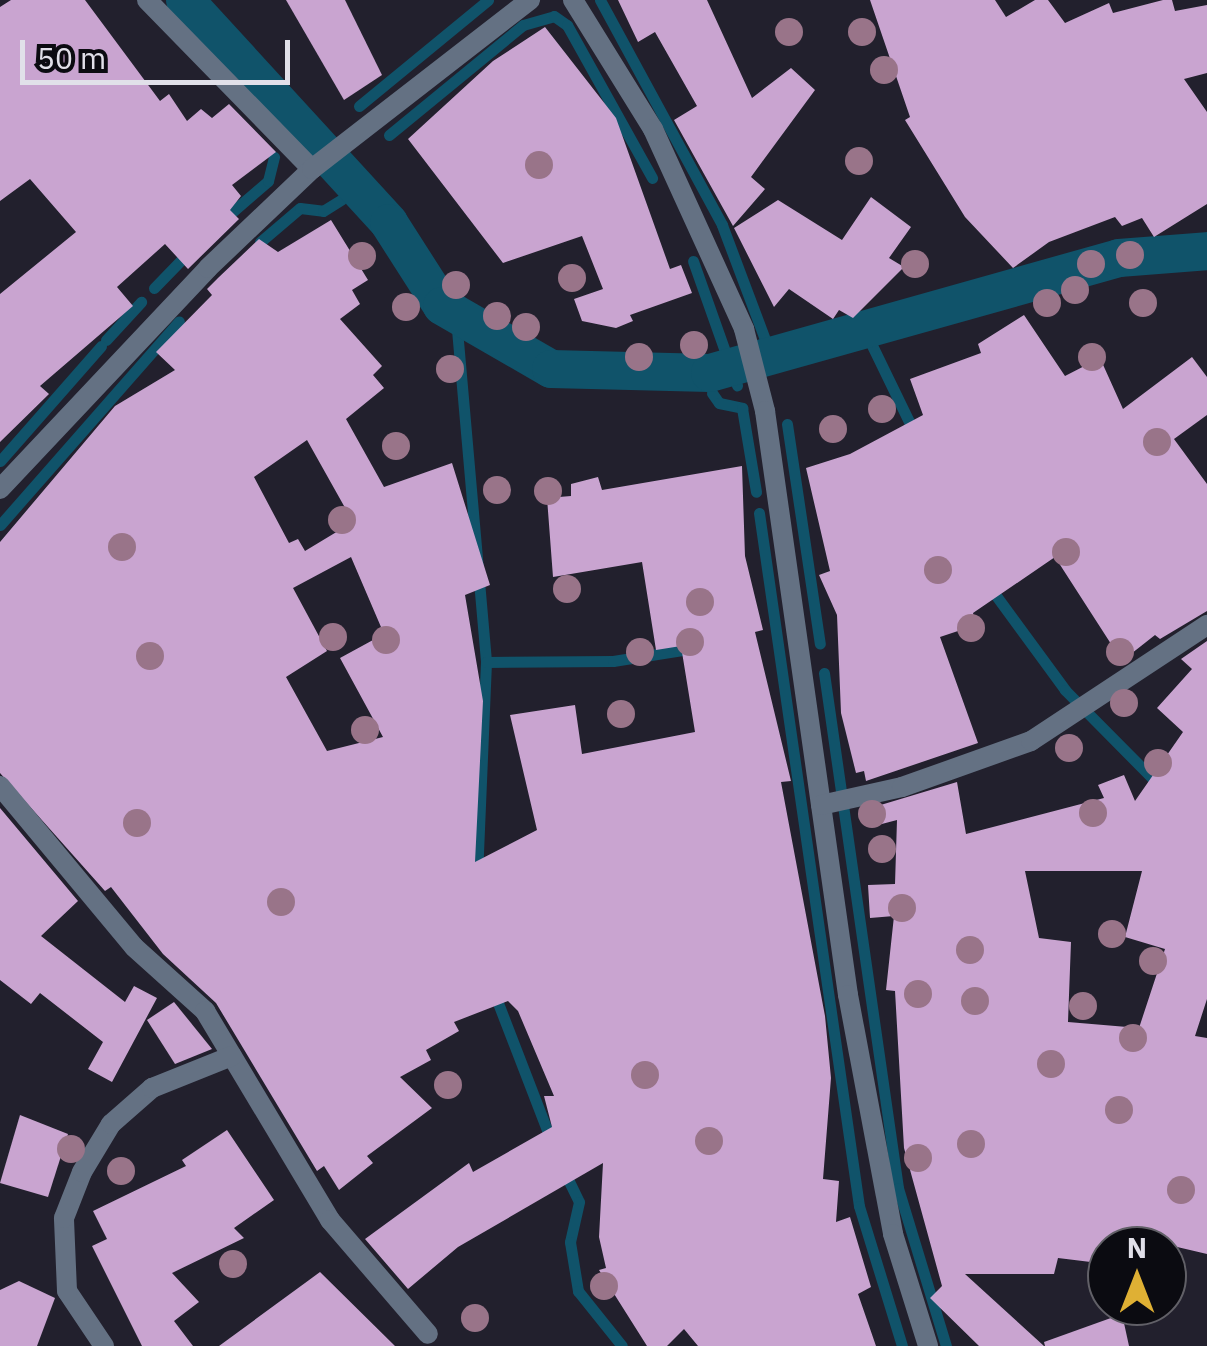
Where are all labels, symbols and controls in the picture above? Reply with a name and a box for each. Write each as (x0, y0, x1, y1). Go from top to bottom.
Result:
scale bar (25, 20, 295, 82)
text: 50 m (37, 38, 106, 77)
north arrow (1087, 1226, 1187, 1326)
text: N (1127, 1229, 1147, 1266)

